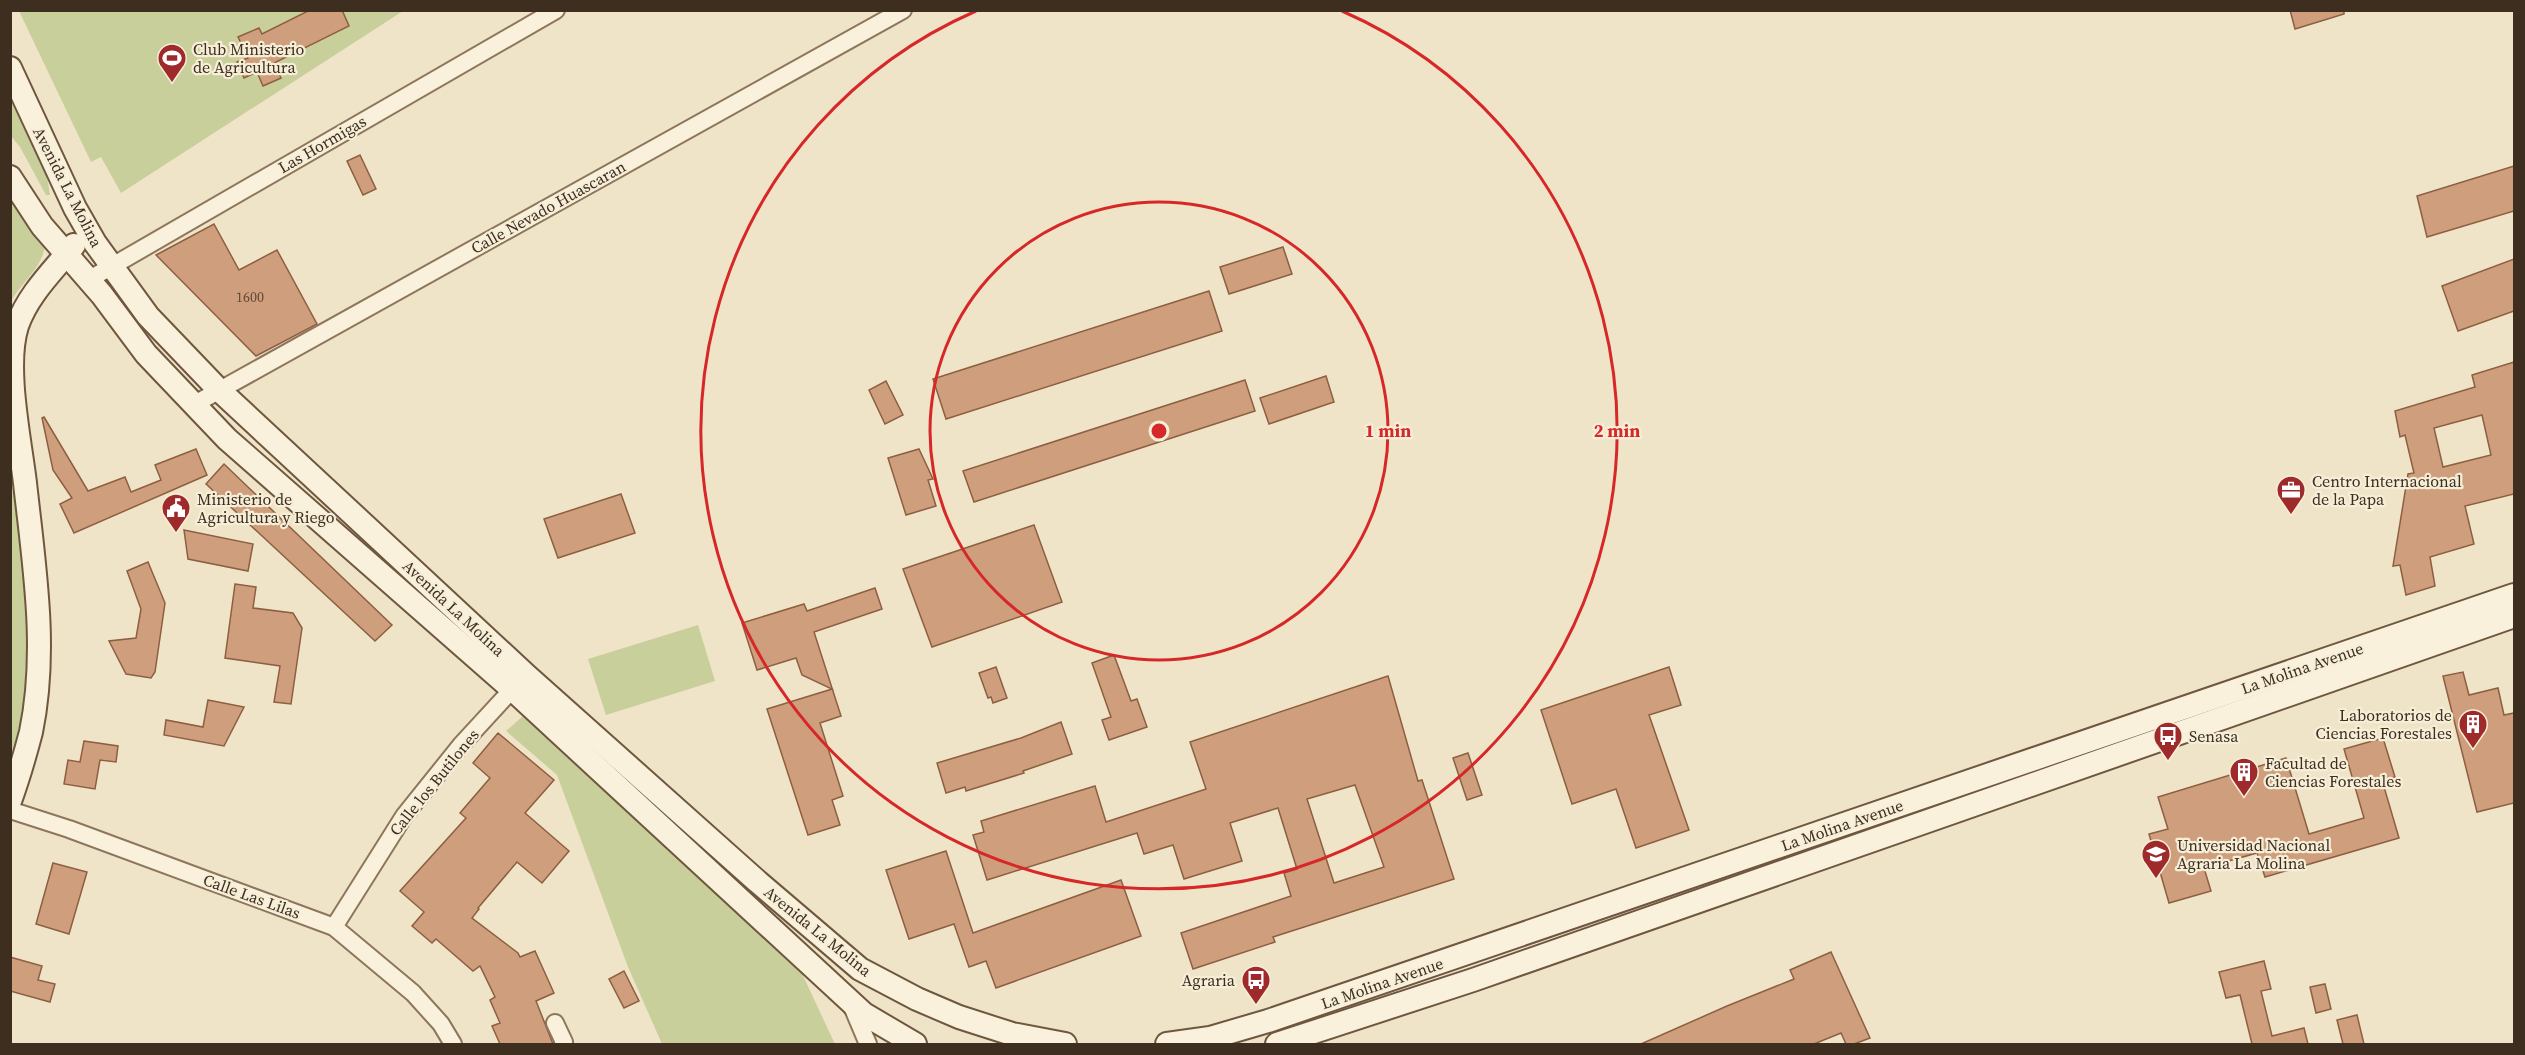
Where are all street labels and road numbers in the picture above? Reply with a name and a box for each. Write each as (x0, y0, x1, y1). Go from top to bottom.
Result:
street label: Las Hormigas (274, 110, 370, 178)
street label: Avenida La Molina (28, 123, 108, 252)
street label: Calle Nevado Huascaran (467, 155, 630, 259)
street label: Avenida La Molina (398, 555, 511, 662)
street label: La Molina Avenue (2238, 637, 2366, 699)
street label: Calle los Butilones (384, 724, 484, 840)
street label: La Molina Avenue (1778, 794, 1906, 856)
street label: Calle Las Lilas (200, 868, 304, 924)
street label: Avenida La Molina (760, 881, 877, 982)
street label: La Molina Avenue (1318, 952, 1446, 1014)

